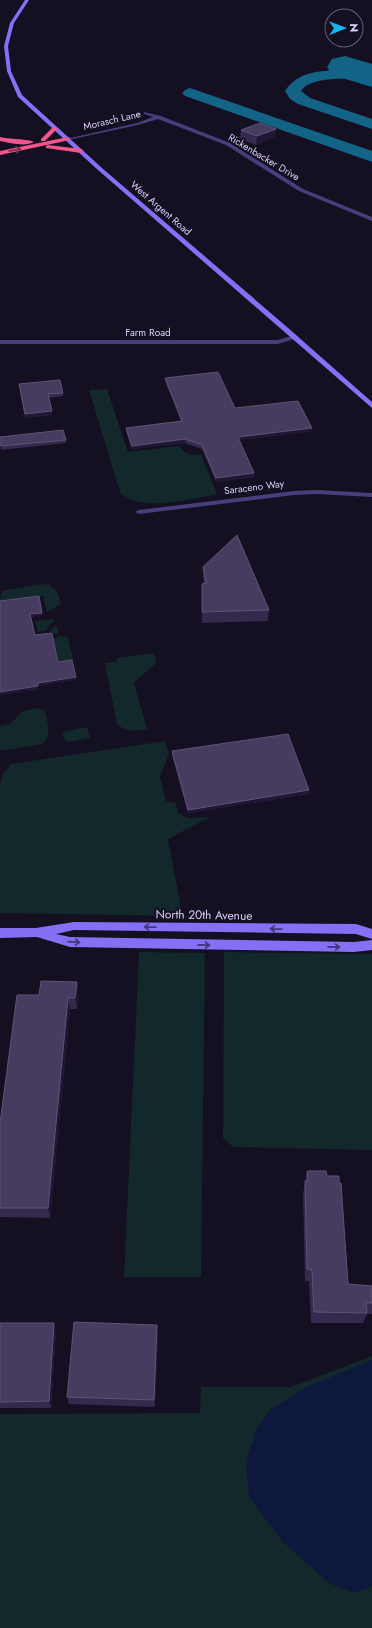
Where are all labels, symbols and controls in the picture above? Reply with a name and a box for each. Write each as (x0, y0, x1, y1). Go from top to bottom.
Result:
north arrow (324, 8, 364, 48)
text: N (346, 23, 362, 32)
street label: Morasch Lane (82, 106, 142, 134)
street label: Rickenbacker Drive (225, 130, 303, 184)
one-way arrow (8, 146, 21, 154)
street label: West Argent Road (127, 177, 195, 239)
street label: Farm Road (125, 325, 171, 340)
street label: Saraceno Way (223, 476, 285, 498)
street label: North 20th Avenue (155, 905, 253, 925)
one-way arrow (144, 923, 157, 931)
one-way arrow (270, 925, 283, 933)
one-way arrow (67, 938, 80, 945)
one-way arrow (197, 941, 210, 949)
one-way arrow (327, 943, 340, 951)

